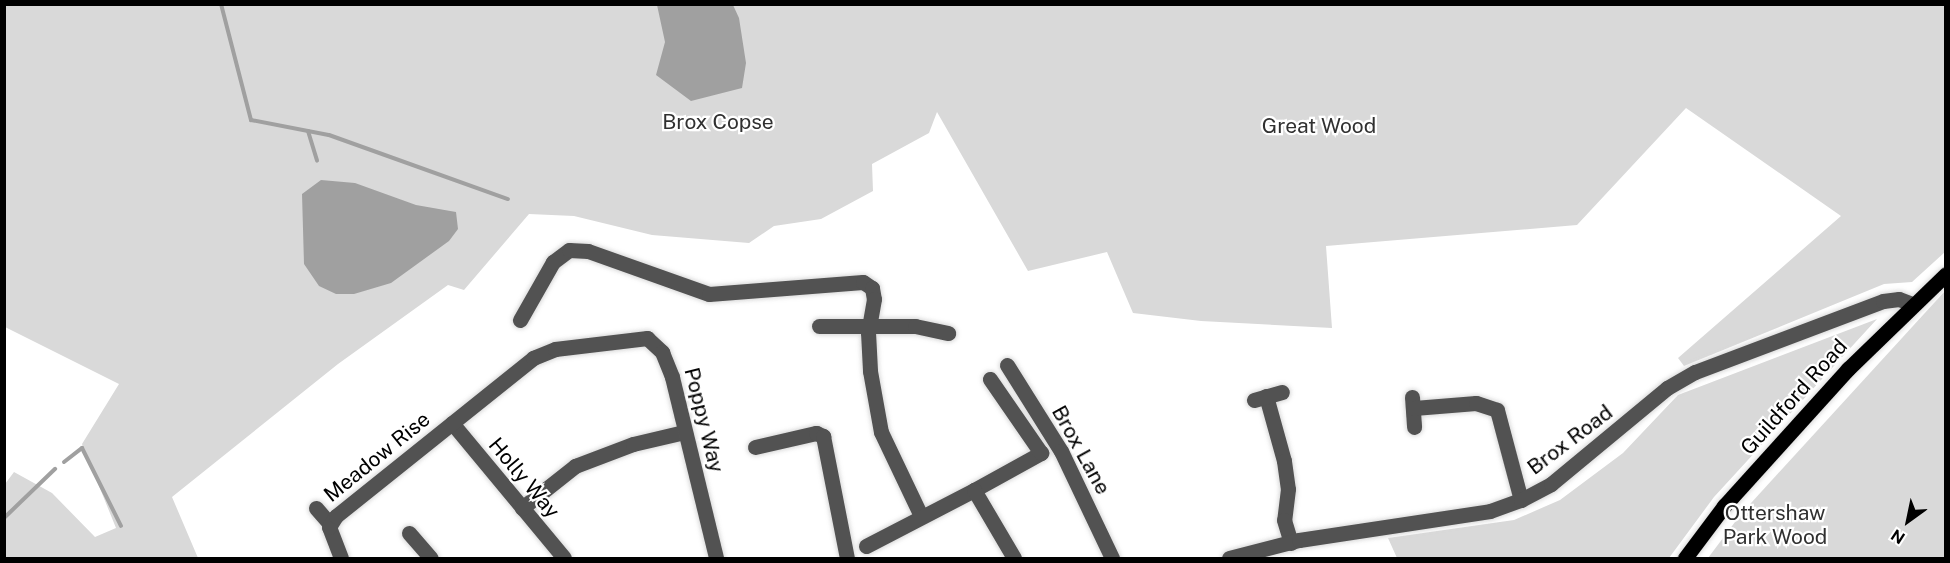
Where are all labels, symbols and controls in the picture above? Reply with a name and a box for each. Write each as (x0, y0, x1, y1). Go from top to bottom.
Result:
park label: Brox Copse (662, 109, 774, 135)
park label: Great Wood (1262, 113, 1376, 139)
street label: Guildford Road (1735, 334, 1853, 460)
street label: Poppy Way (679, 365, 729, 475)
street label: Brox Road (1523, 400, 1617, 480)
street label: Brox Lane (1046, 401, 1116, 499)
street label: Meadow Rise (319, 407, 435, 507)
street label: Holly Way (483, 432, 565, 524)
north arrow (1878, 491, 1938, 551)
park label: Ottershaw Park Wood (1722, 500, 1828, 550)
text: N (1888, 525, 1908, 548)

